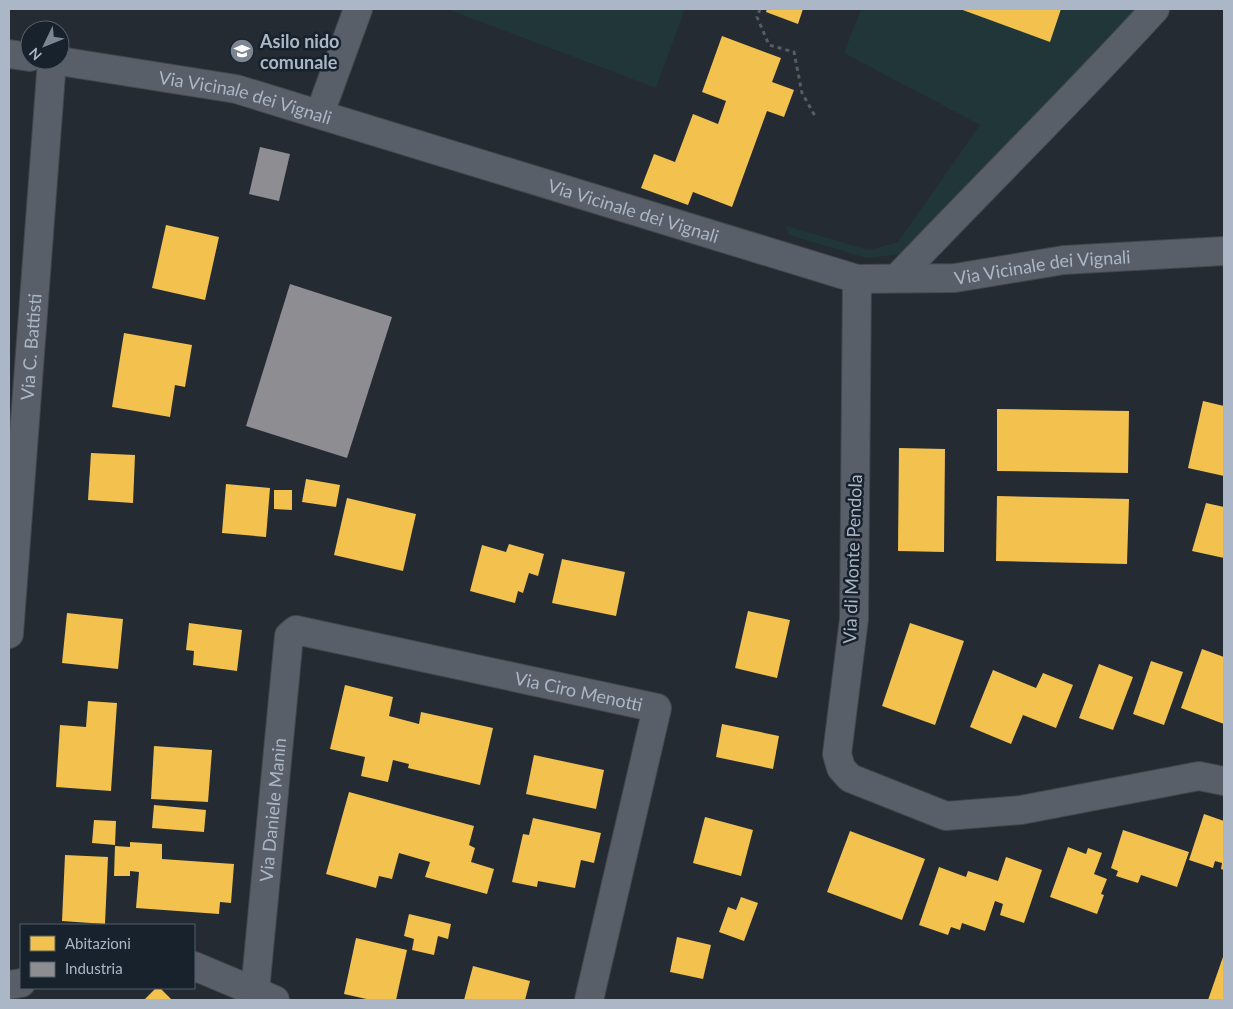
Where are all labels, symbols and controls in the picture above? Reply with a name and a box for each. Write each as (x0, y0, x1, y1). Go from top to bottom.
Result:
north arrow (20, 20, 70, 70)
place label: Asilo nido comunale (259, 30, 339, 73)
school or university icon: Asilo nido comunale (229, 38, 255, 64)
text: N (25, 44, 45, 64)
street label: Via Vicinale dei Vignali (157, 66, 334, 129)
street label: Via Vicinale dei Vignali (545, 174, 722, 247)
street label: Via Vicinale dei Vignali (953, 245, 1131, 289)
street label: Via C. Battisti (16, 293, 45, 401)
street label: Via di Monte Pendola (838, 474, 866, 644)
street label: Via Ciro Menotti (513, 667, 645, 716)
street label: Via Daniele Manin (255, 737, 290, 883)
legend (20, 924, 195, 989)
text: Abitazioni (65, 934, 131, 952)
text: Industria (65, 959, 123, 977)

